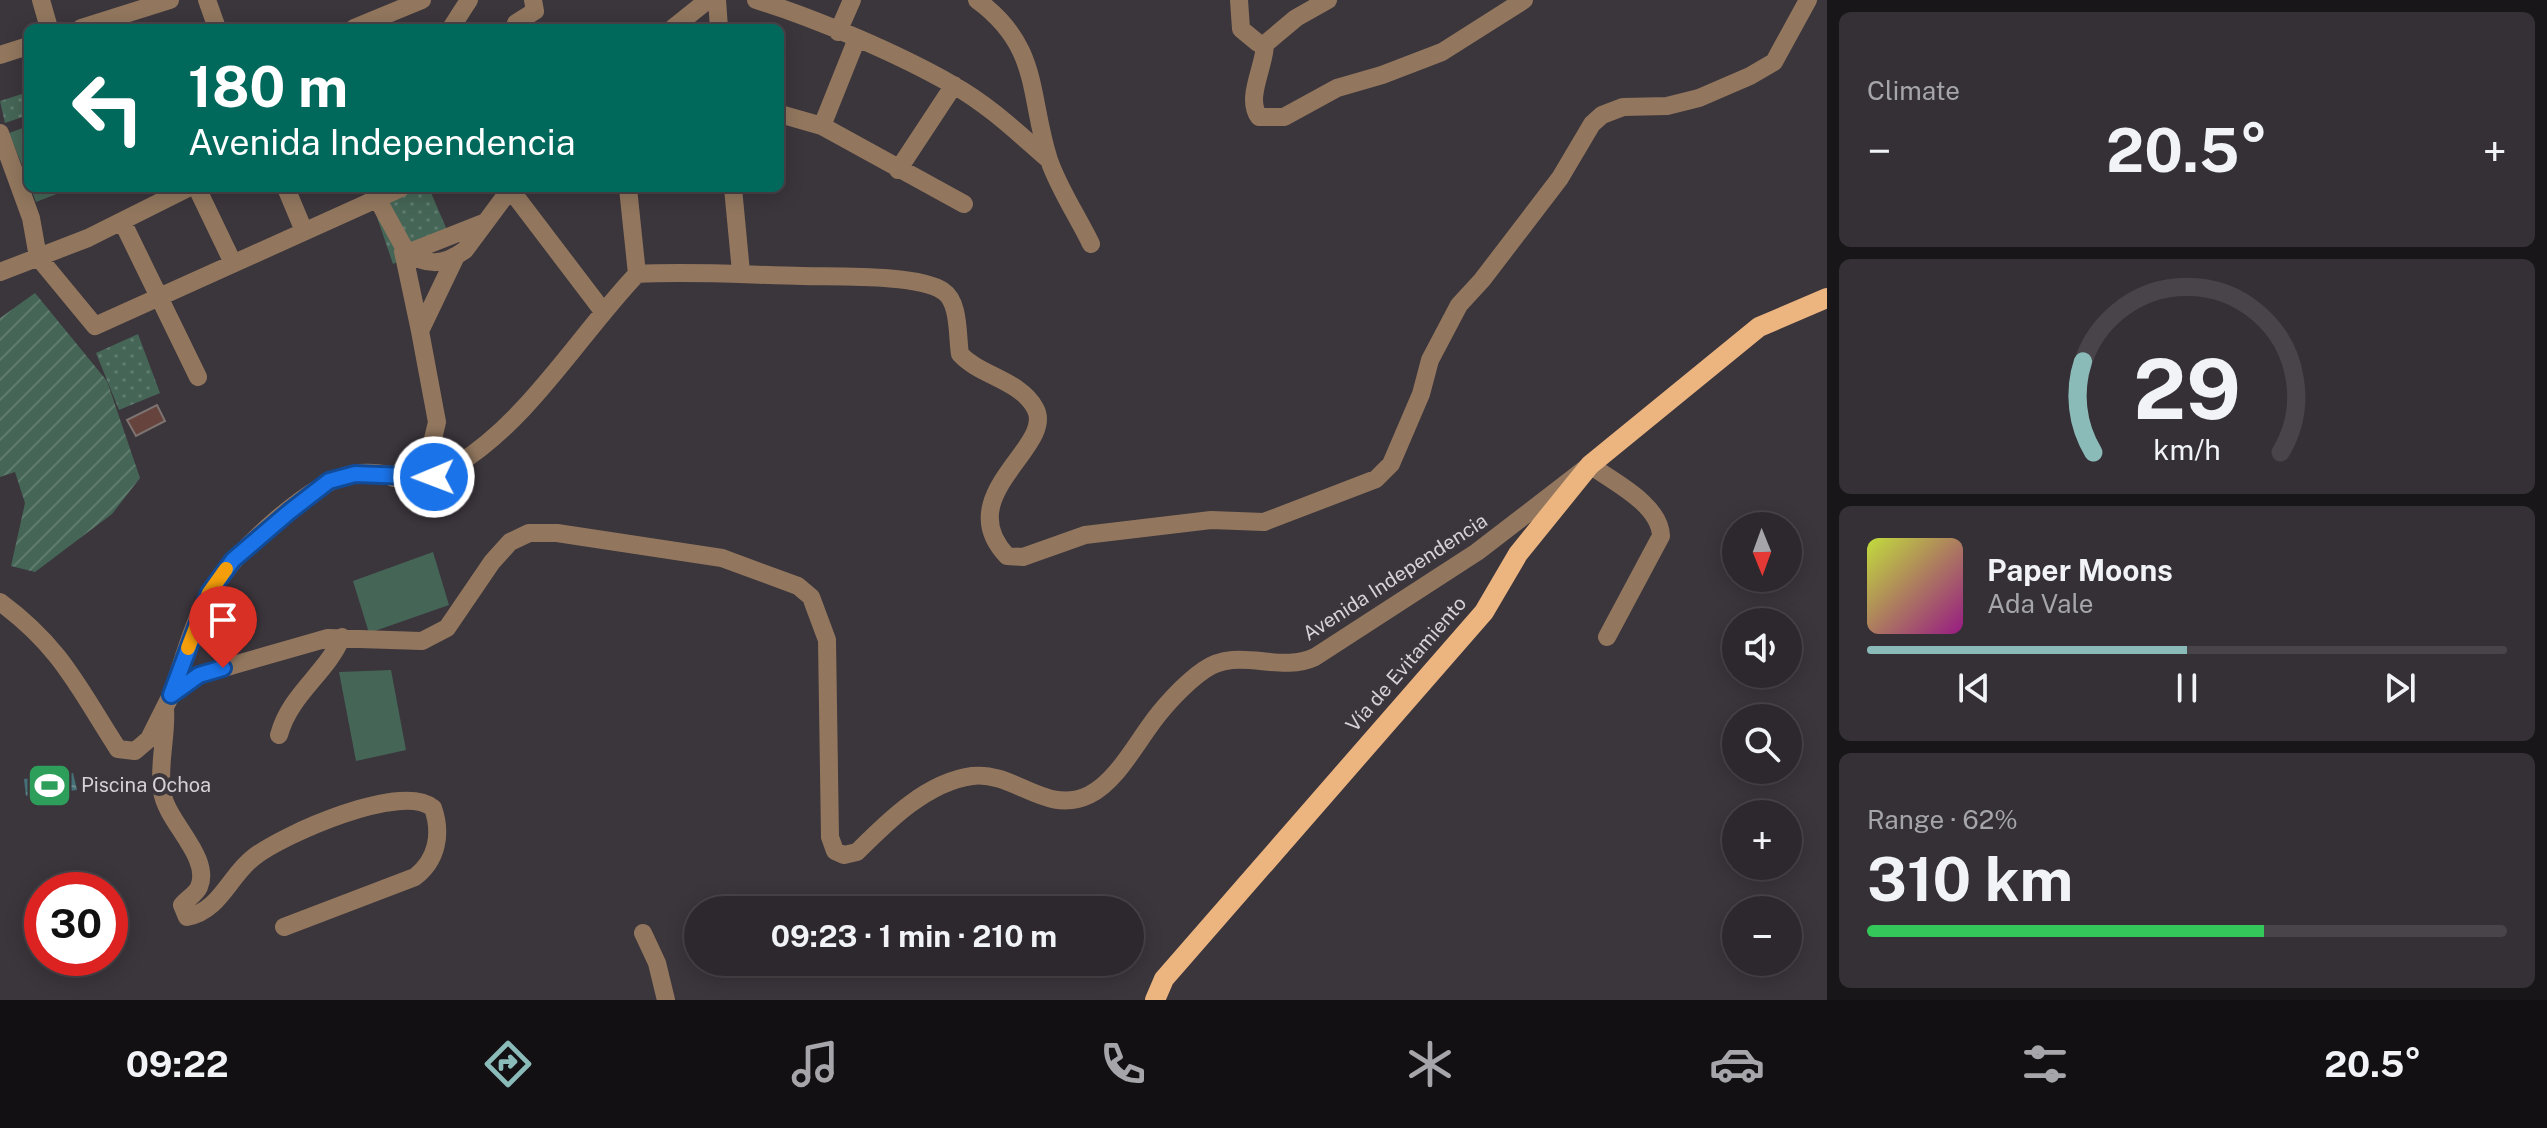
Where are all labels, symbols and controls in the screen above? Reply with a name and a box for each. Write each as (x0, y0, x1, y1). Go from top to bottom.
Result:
text: 180 m (188, 54, 348, 120)
icon: left (56, 56, 160, 160)
text: Climate (1867, 75, 1960, 106)
text: 20.5° (2106, 115, 2268, 186)
text: Avenida Independencia (188, 121, 576, 163)
text: − (1867, 125, 1891, 177)
text: + (2483, 125, 2507, 177)
text: 29 (2133, 339, 2241, 437)
text: km/h (2153, 433, 2221, 466)
position arrow (392, 435, 476, 519)
street label: Avenida Independencia (1298, 508, 1492, 646)
north arrow (1722, 512, 1802, 592)
map controls (1722, 512, 1802, 976)
text: Paper Moons (1987, 552, 2173, 588)
pin (189, 586, 257, 668)
text: Ada Vale (1987, 588, 2093, 619)
street label: Vía de Evitamiento (1341, 592, 1471, 736)
icon: arrive (201, 598, 245, 642)
button: sound (1722, 608, 1802, 688)
icon: previous (1952, 666, 1996, 710)
icon: pause (2165, 666, 2209, 710)
icon: next (2378, 666, 2422, 710)
button: search (1722, 704, 1802, 784)
sports icon: Piscina Ochoa (26, 761, 74, 809)
place label: Piscina Ochoa (81, 773, 211, 797)
button: + (1722, 800, 1802, 880)
text: Range · 62% (1867, 804, 2018, 835)
text: 310 km (1867, 844, 2073, 915)
speed limit sign: 30 (24, 872, 128, 976)
button: − (1722, 896, 1802, 976)
text: 09:23 · 1 min · 210 m (771, 918, 1057, 954)
icon: directions (480, 1036, 536, 1092)
icon: music (787, 1036, 843, 1092)
icon: phone (1095, 1036, 1151, 1092)
icon: climate (1402, 1036, 1458, 1092)
icon: car (1709, 1036, 1765, 1092)
icon: filters (2017, 1036, 2073, 1092)
text: 09:22 (126, 1043, 229, 1085)
text: 20.5° (2324, 1043, 2421, 1085)

